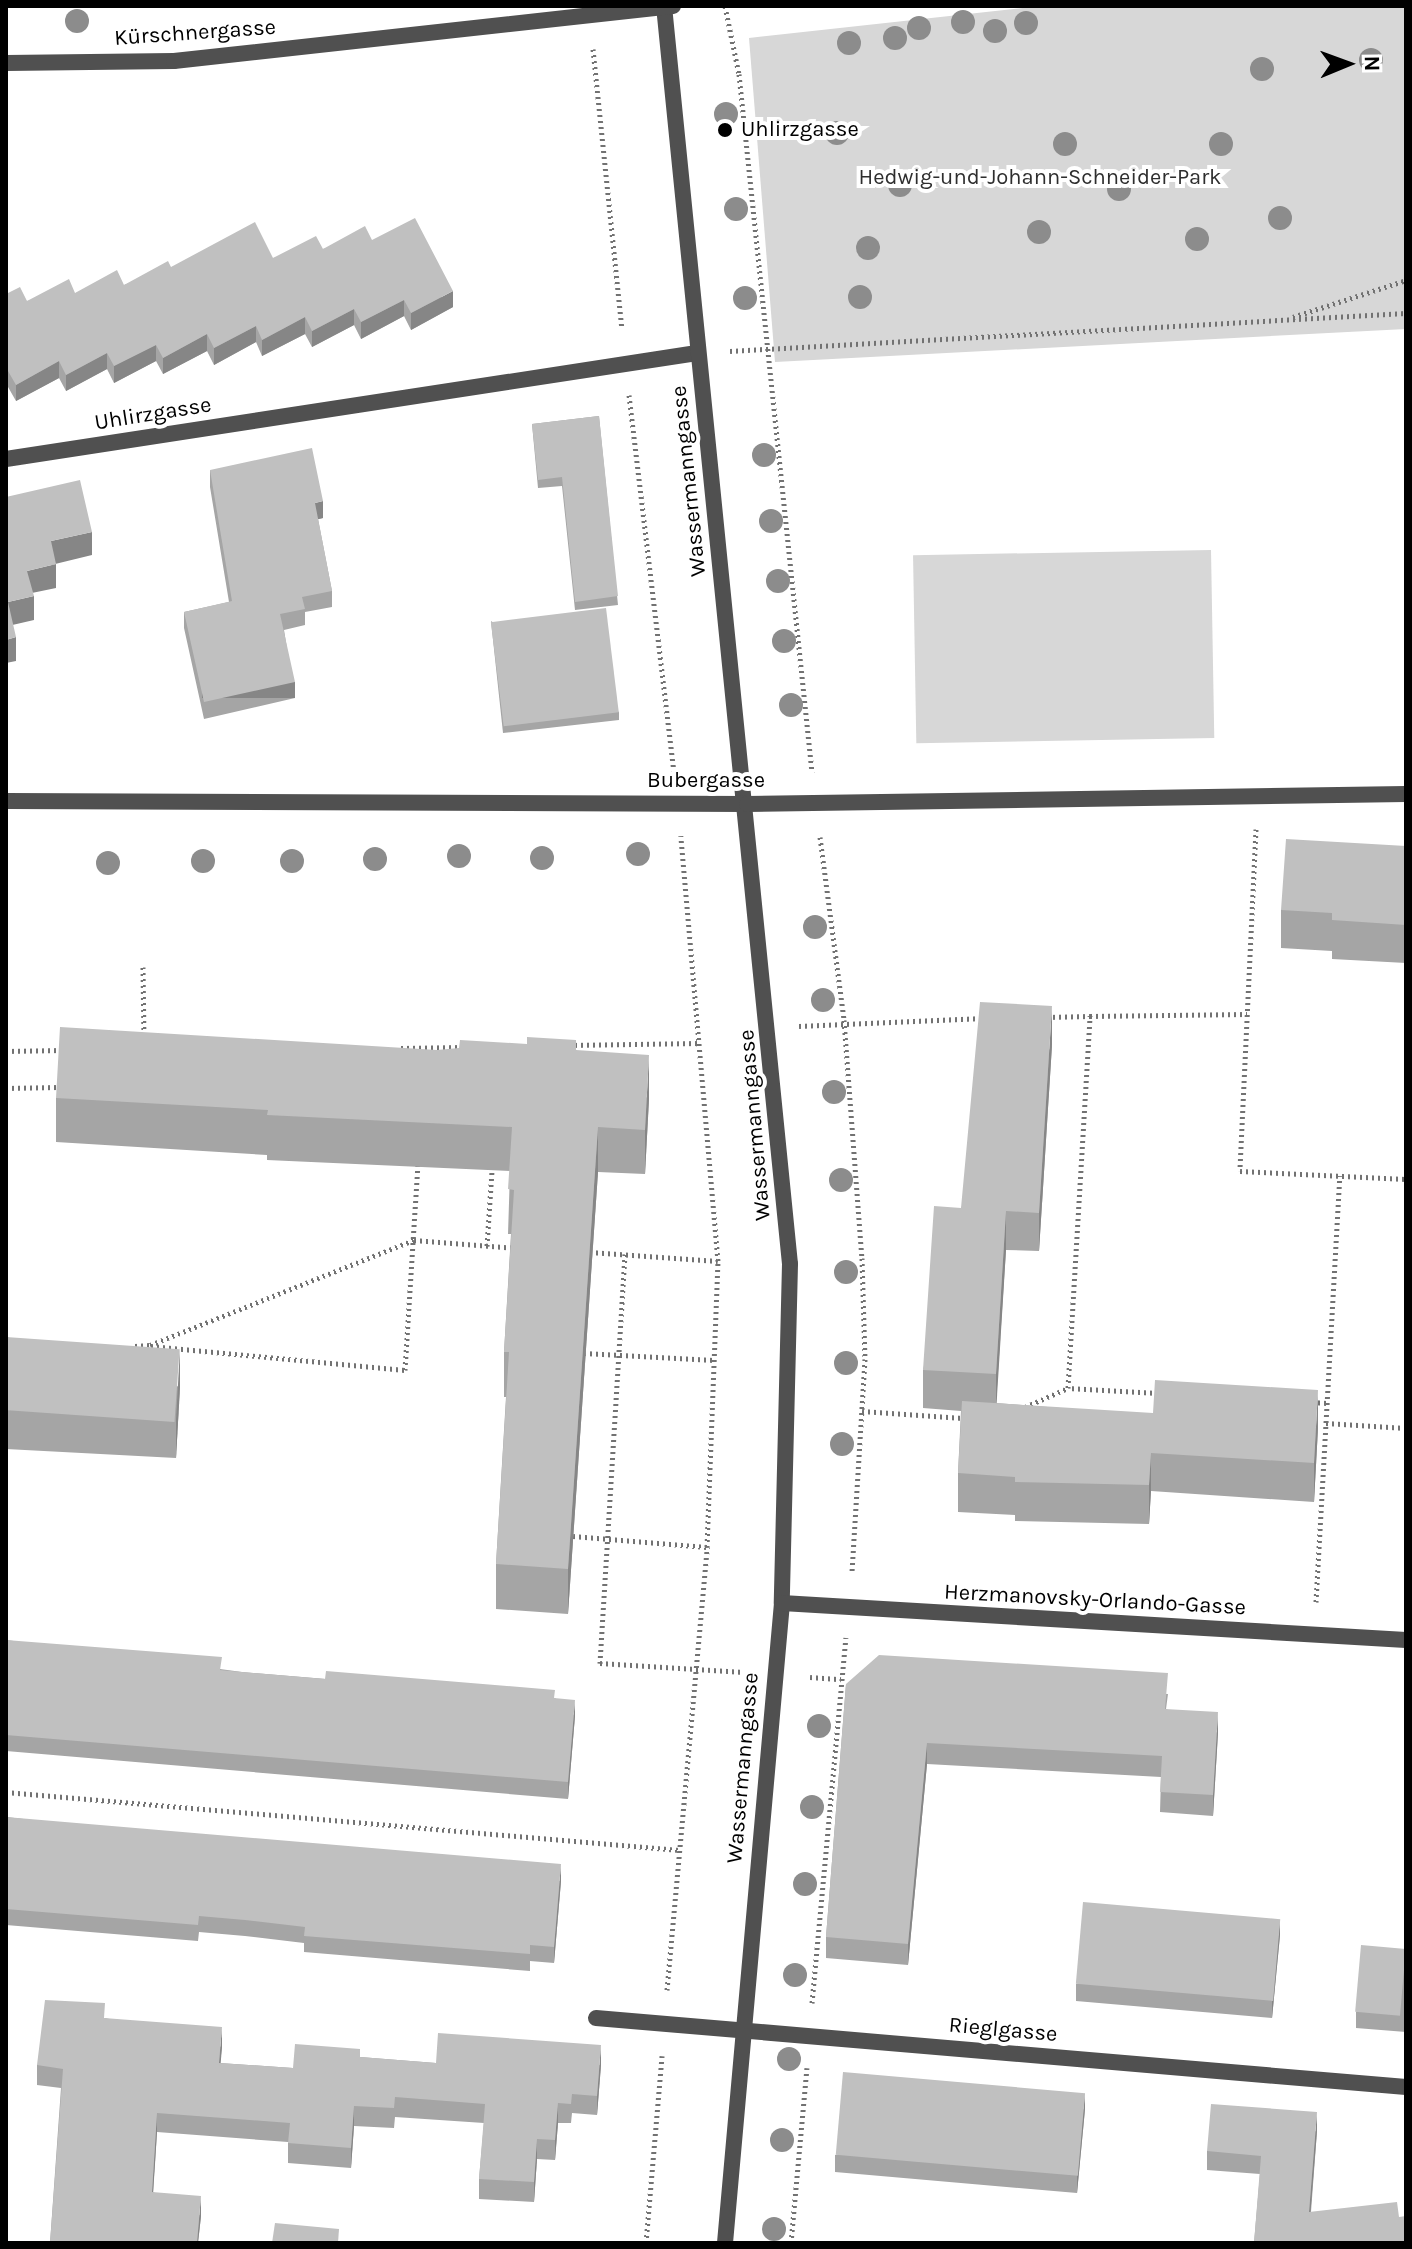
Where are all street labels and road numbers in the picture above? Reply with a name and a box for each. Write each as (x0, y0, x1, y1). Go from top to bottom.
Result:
street label: Kürschnergasse (113, 14, 277, 52)
street label: Wassermanngasse (666, 384, 712, 578)
street label: Uhlirzgasse (93, 392, 213, 436)
street label: Bubergasse (647, 768, 765, 794)
street label: Wassermanngasse (733, 1028, 777, 1222)
street label: Herzmanovsky-Orlando-Gasse (943, 1579, 1247, 1621)
street label: Wassermanngasse (721, 1671, 765, 1865)
street label: Rieglgasse (948, 2012, 1058, 2048)

